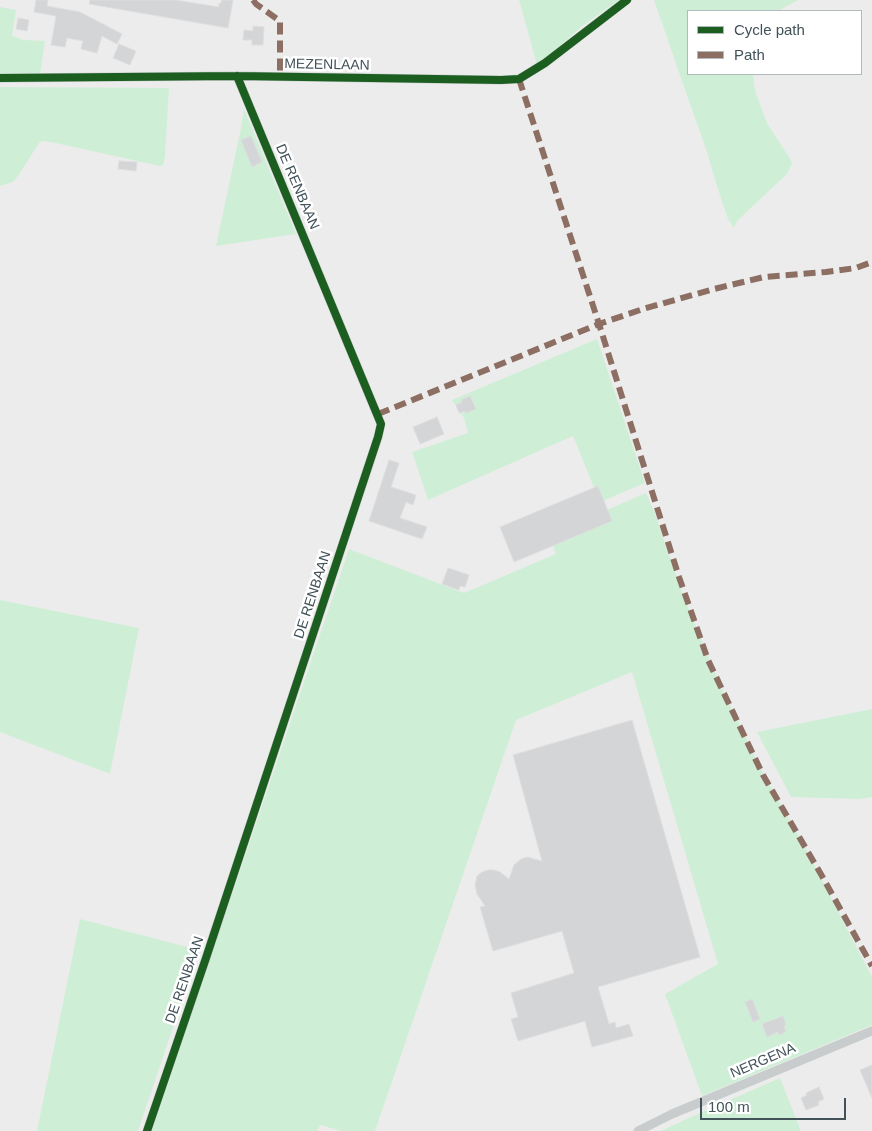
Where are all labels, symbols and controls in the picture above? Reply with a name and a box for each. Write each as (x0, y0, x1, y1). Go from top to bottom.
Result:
legend (687, 10, 862, 75)
text: Cycle path (734, 21, 805, 38)
text: Path (734, 46, 765, 63)
street label: MEZENLAAN (284, 56, 370, 74)
street label: DE RENBAAN (271, 142, 323, 232)
street label: DE RENBAAN (291, 549, 335, 641)
street label: DE RENBAAN (162, 934, 208, 1026)
street label: NERGENA (728, 1040, 798, 1082)
scale bar (702, 1088, 848, 1120)
text: 100 m (708, 1098, 750, 1115)

